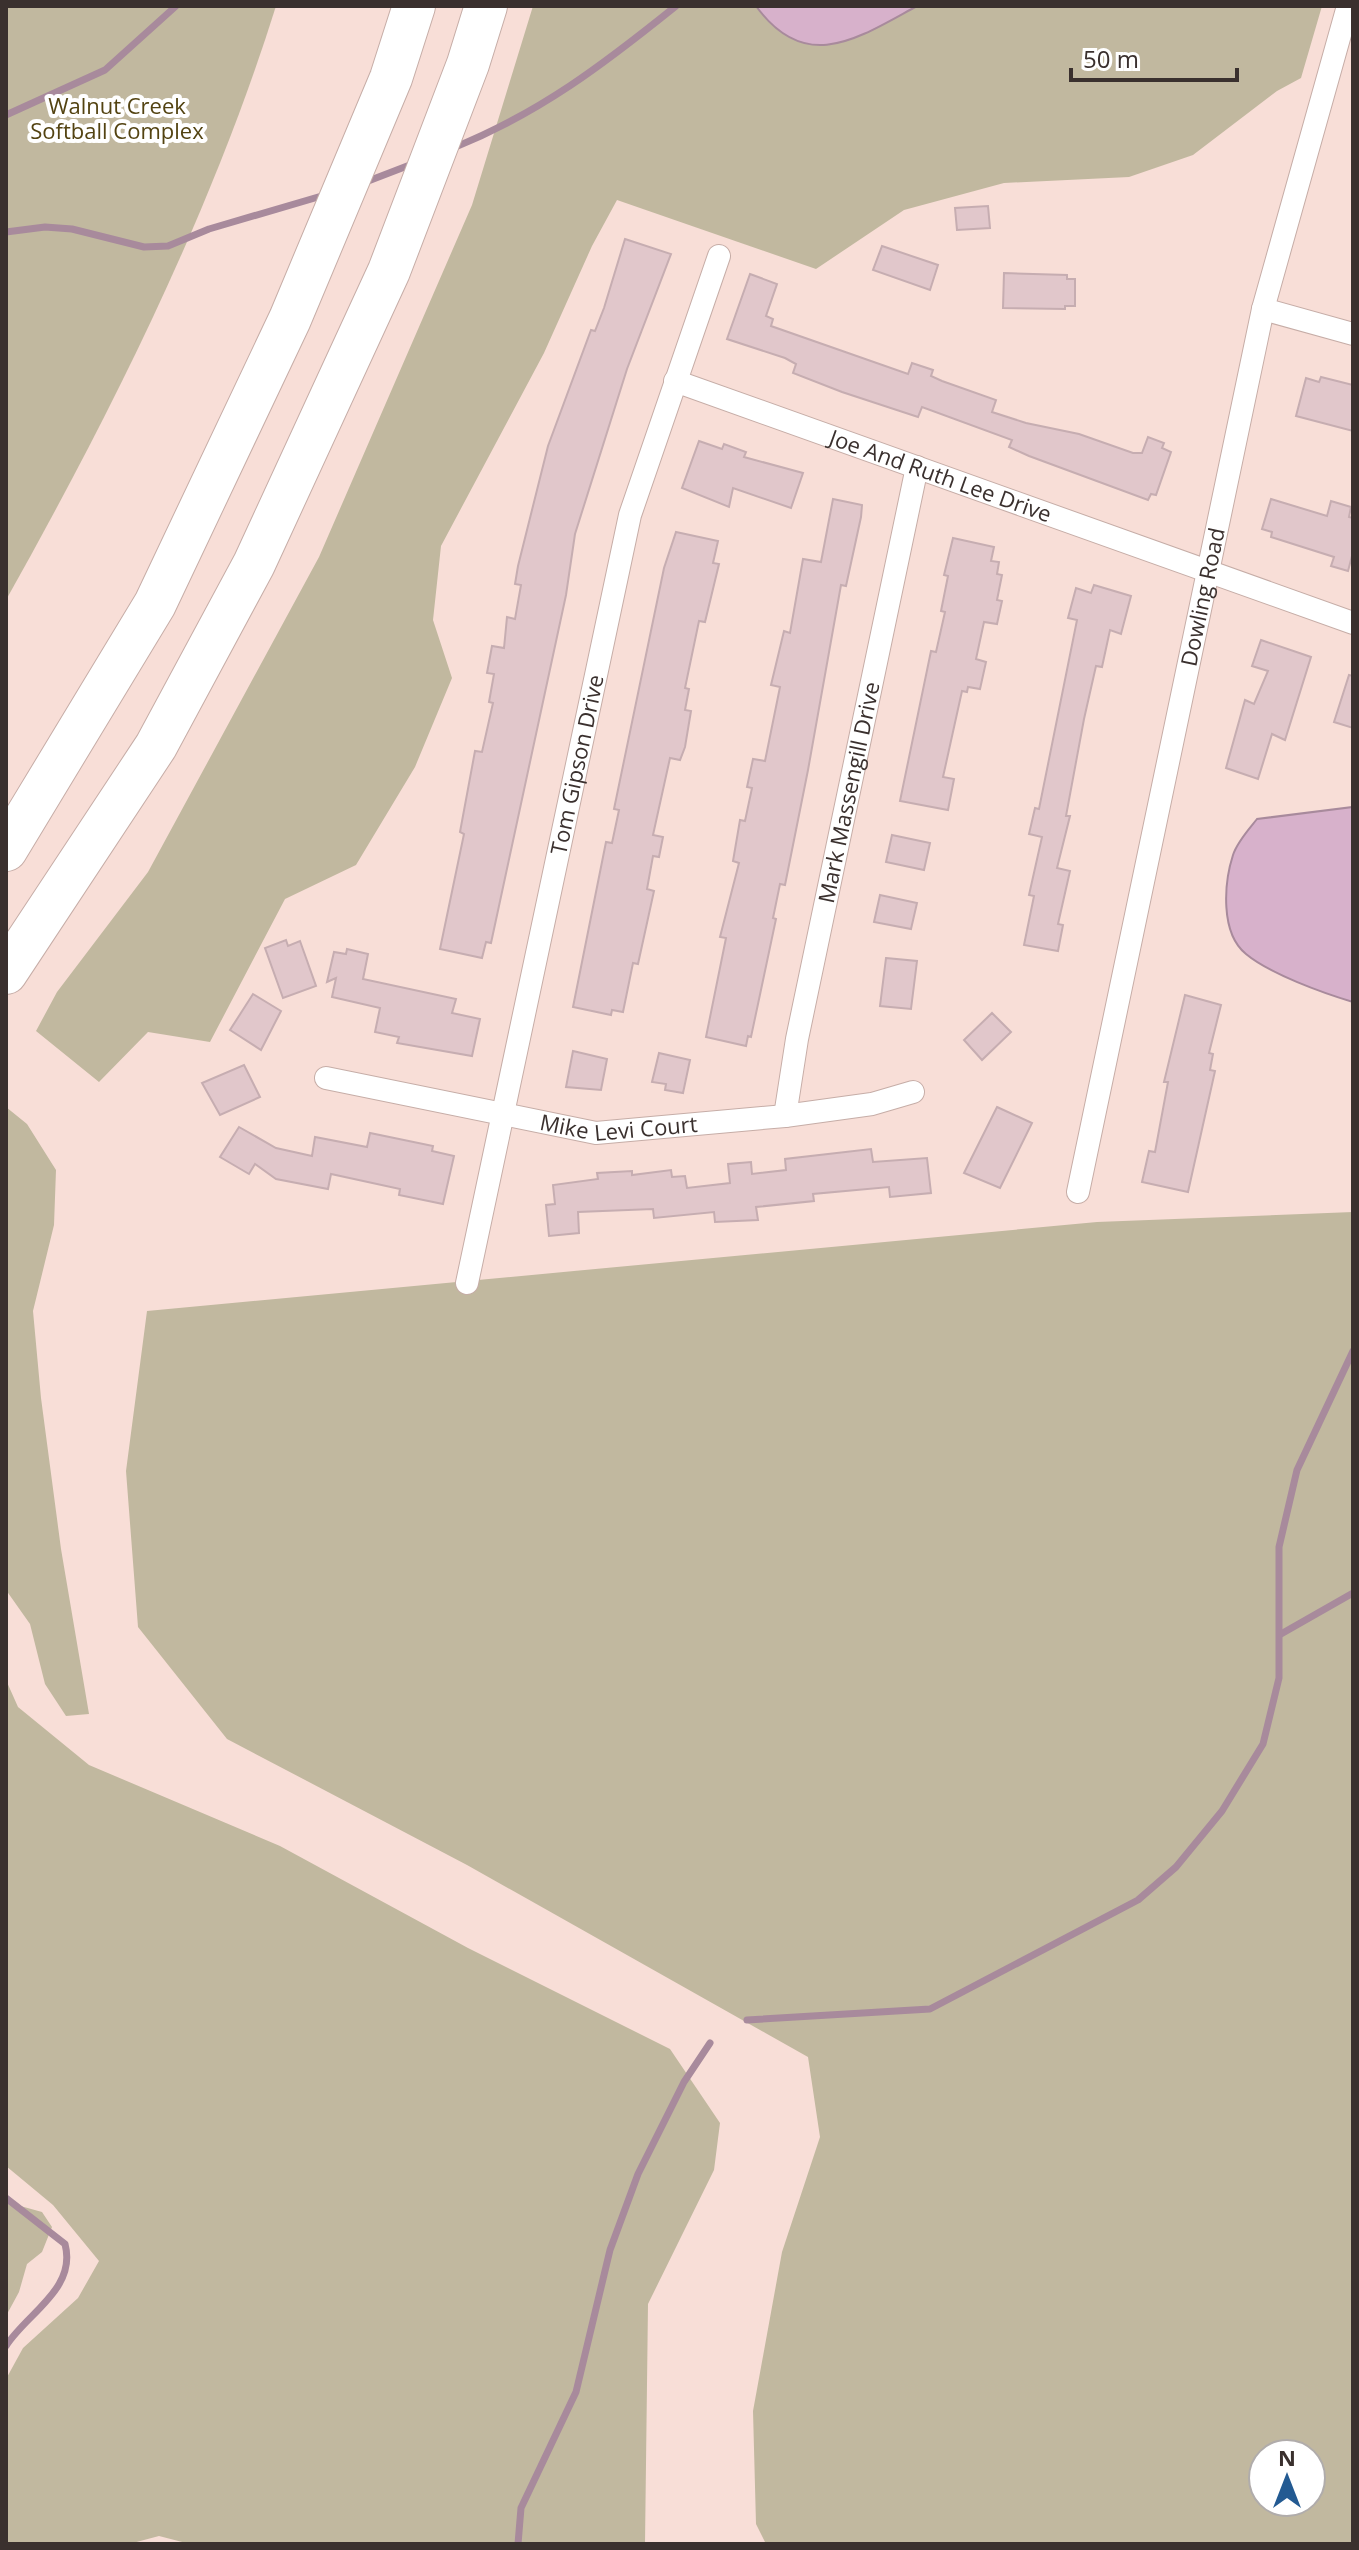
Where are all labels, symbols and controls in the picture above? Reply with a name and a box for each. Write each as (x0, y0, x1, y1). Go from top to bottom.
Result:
scale bar (1071, 32, 1237, 82)
text: 50 m (1083, 42, 1139, 75)
park label: Walnut Creek Softball Complex (30, 90, 204, 145)
street label: Joe And Ruth Lee Drive (824, 421, 1056, 528)
street label: Dowling Road (1173, 525, 1231, 669)
street label: Tom Gipson Drive (542, 672, 610, 857)
street label: Mark Massengill Drive (810, 679, 886, 905)
street label: Mike Levi Court (538, 1106, 699, 1147)
north arrow (1247, 2438, 1327, 2518)
text: N (1278, 2442, 1296, 2472)

